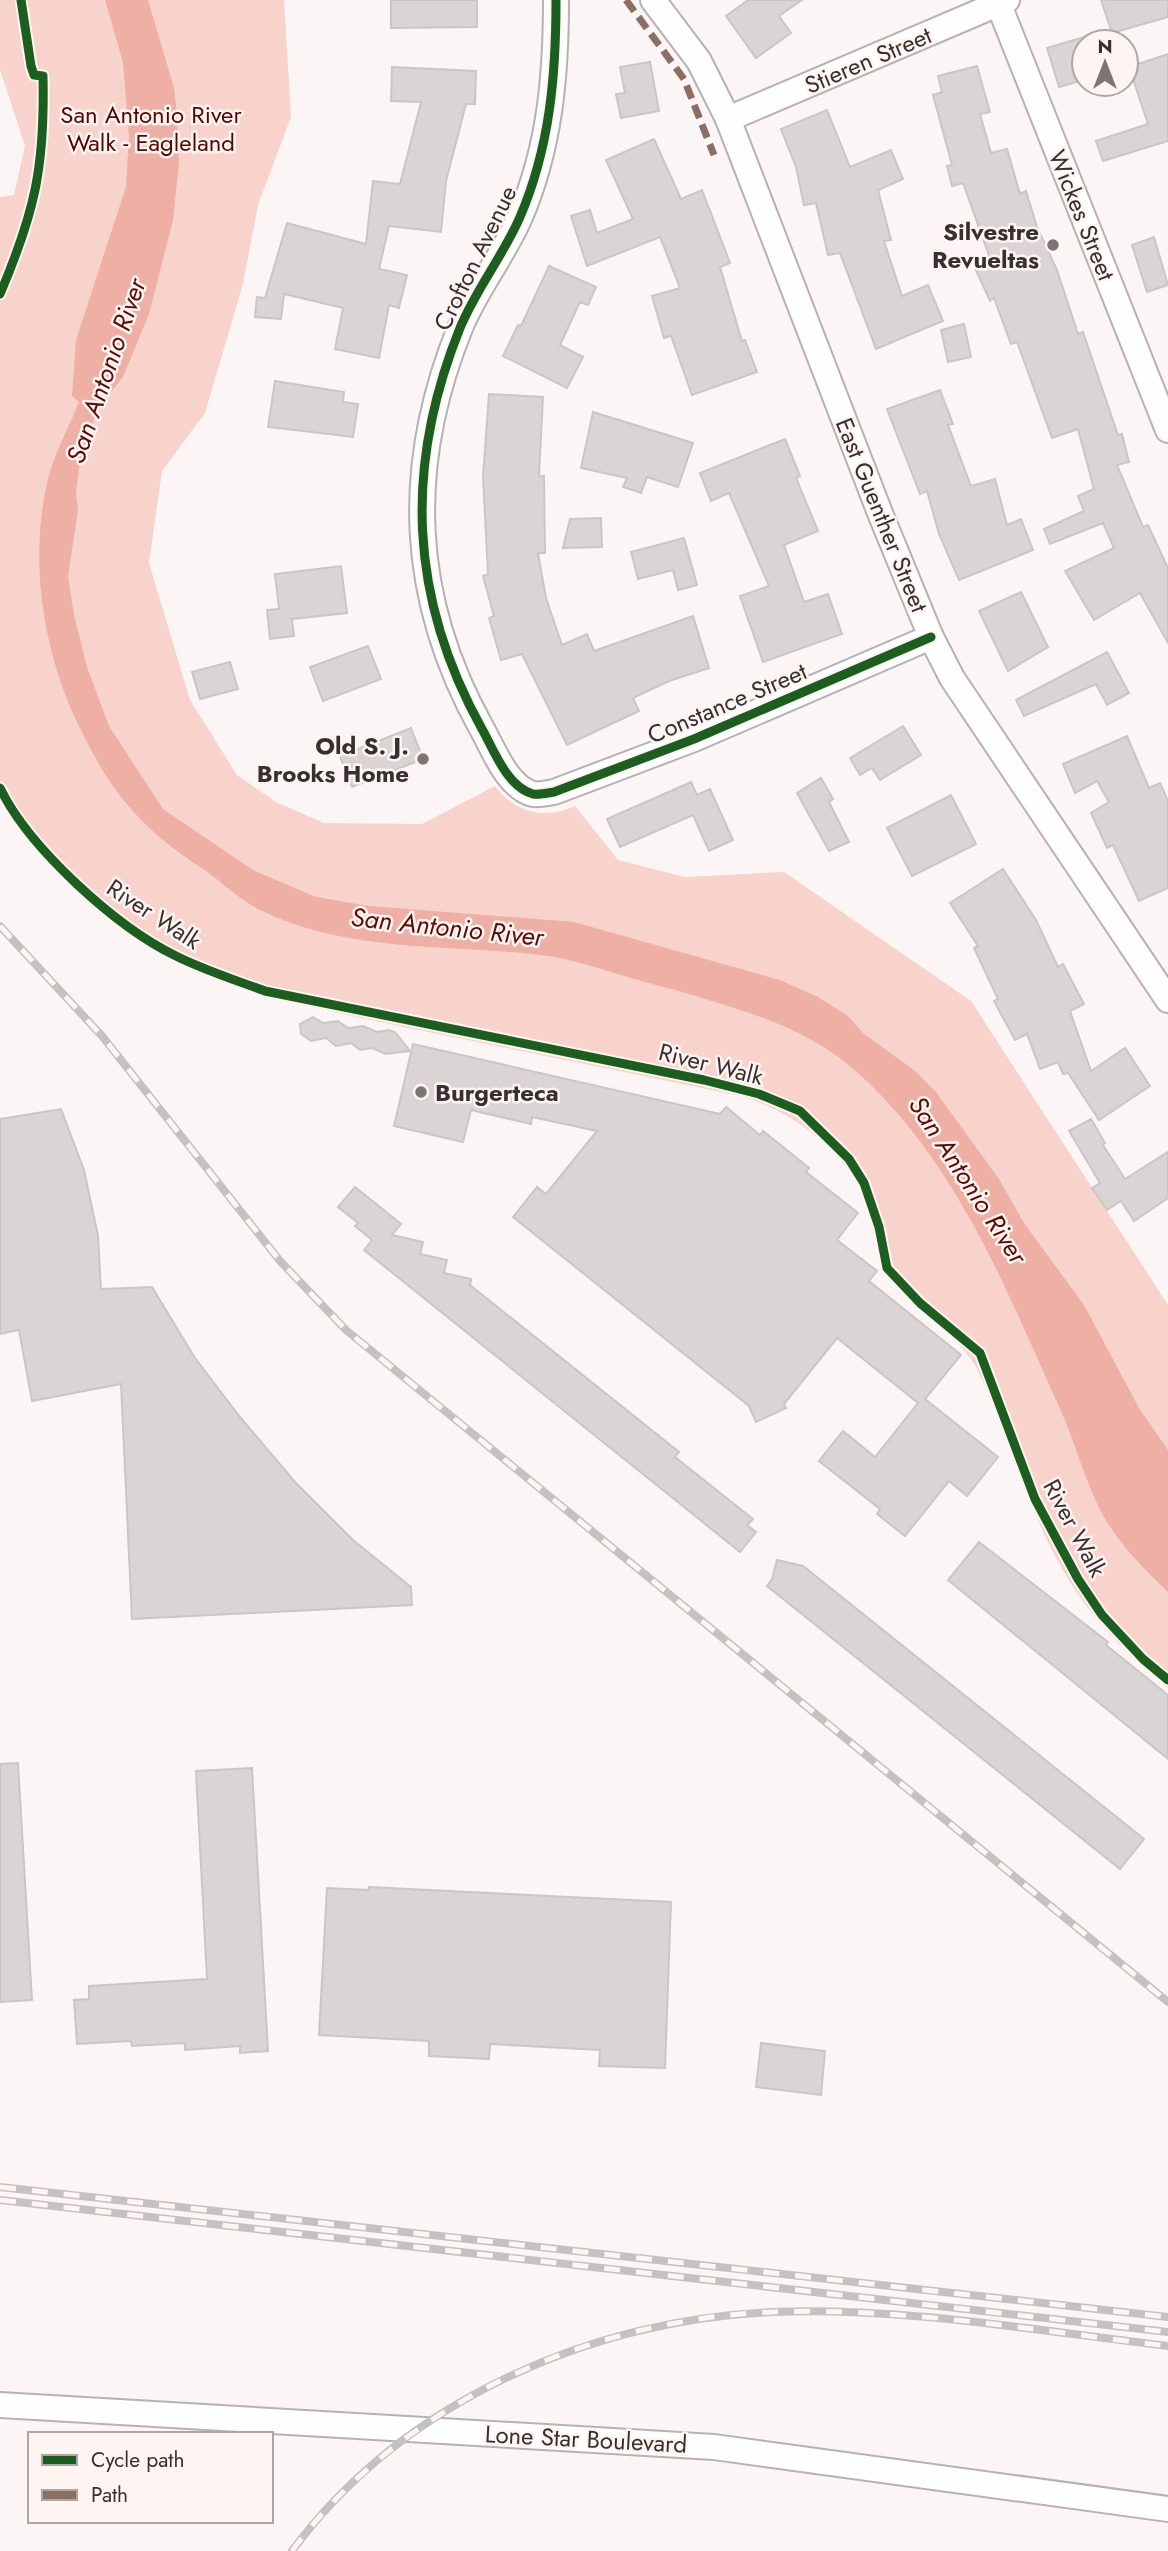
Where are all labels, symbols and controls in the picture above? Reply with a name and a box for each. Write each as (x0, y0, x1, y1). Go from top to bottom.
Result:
street label: Stieren Street (799, 17, 937, 102)
north arrow (1070, 28, 1140, 98)
text: N (1097, 33, 1113, 60)
park label: San Antonio River Walk - Eagleland (60, 97, 242, 160)
street label: Wickes Street (1040, 144, 1124, 286)
street label: Crofton Avenue (425, 179, 525, 337)
place label: Silvestre Revueltas (932, 214, 1039, 277)
marker: Silvestre Revueltas (1045, 237, 1061, 253)
water label: San Antonio River (57, 272, 156, 469)
street label: East Guenther Street (827, 413, 937, 618)
street label: Constance Street (642, 654, 812, 752)
place label: Old S. J. Brooks Home (257, 728, 409, 791)
marker: Old S. J. Brooks Home (415, 751, 431, 767)
street label: River Walk (100, 870, 209, 958)
water label: San Antonio River (349, 898, 546, 956)
street label: River Walk (655, 1034, 767, 1094)
place label: Burgerteca (435, 1075, 559, 1110)
marker: Burgerteca (413, 1084, 429, 1100)
water label: San Antonio River (899, 1089, 1037, 1273)
street label: River Walk (1035, 1473, 1116, 1584)
street label: Lone Star Boulevard (484, 2416, 688, 2462)
legend (28, 2432, 273, 2523)
text: Cycle path (91, 2445, 184, 2475)
text: Path (91, 2480, 128, 2510)

